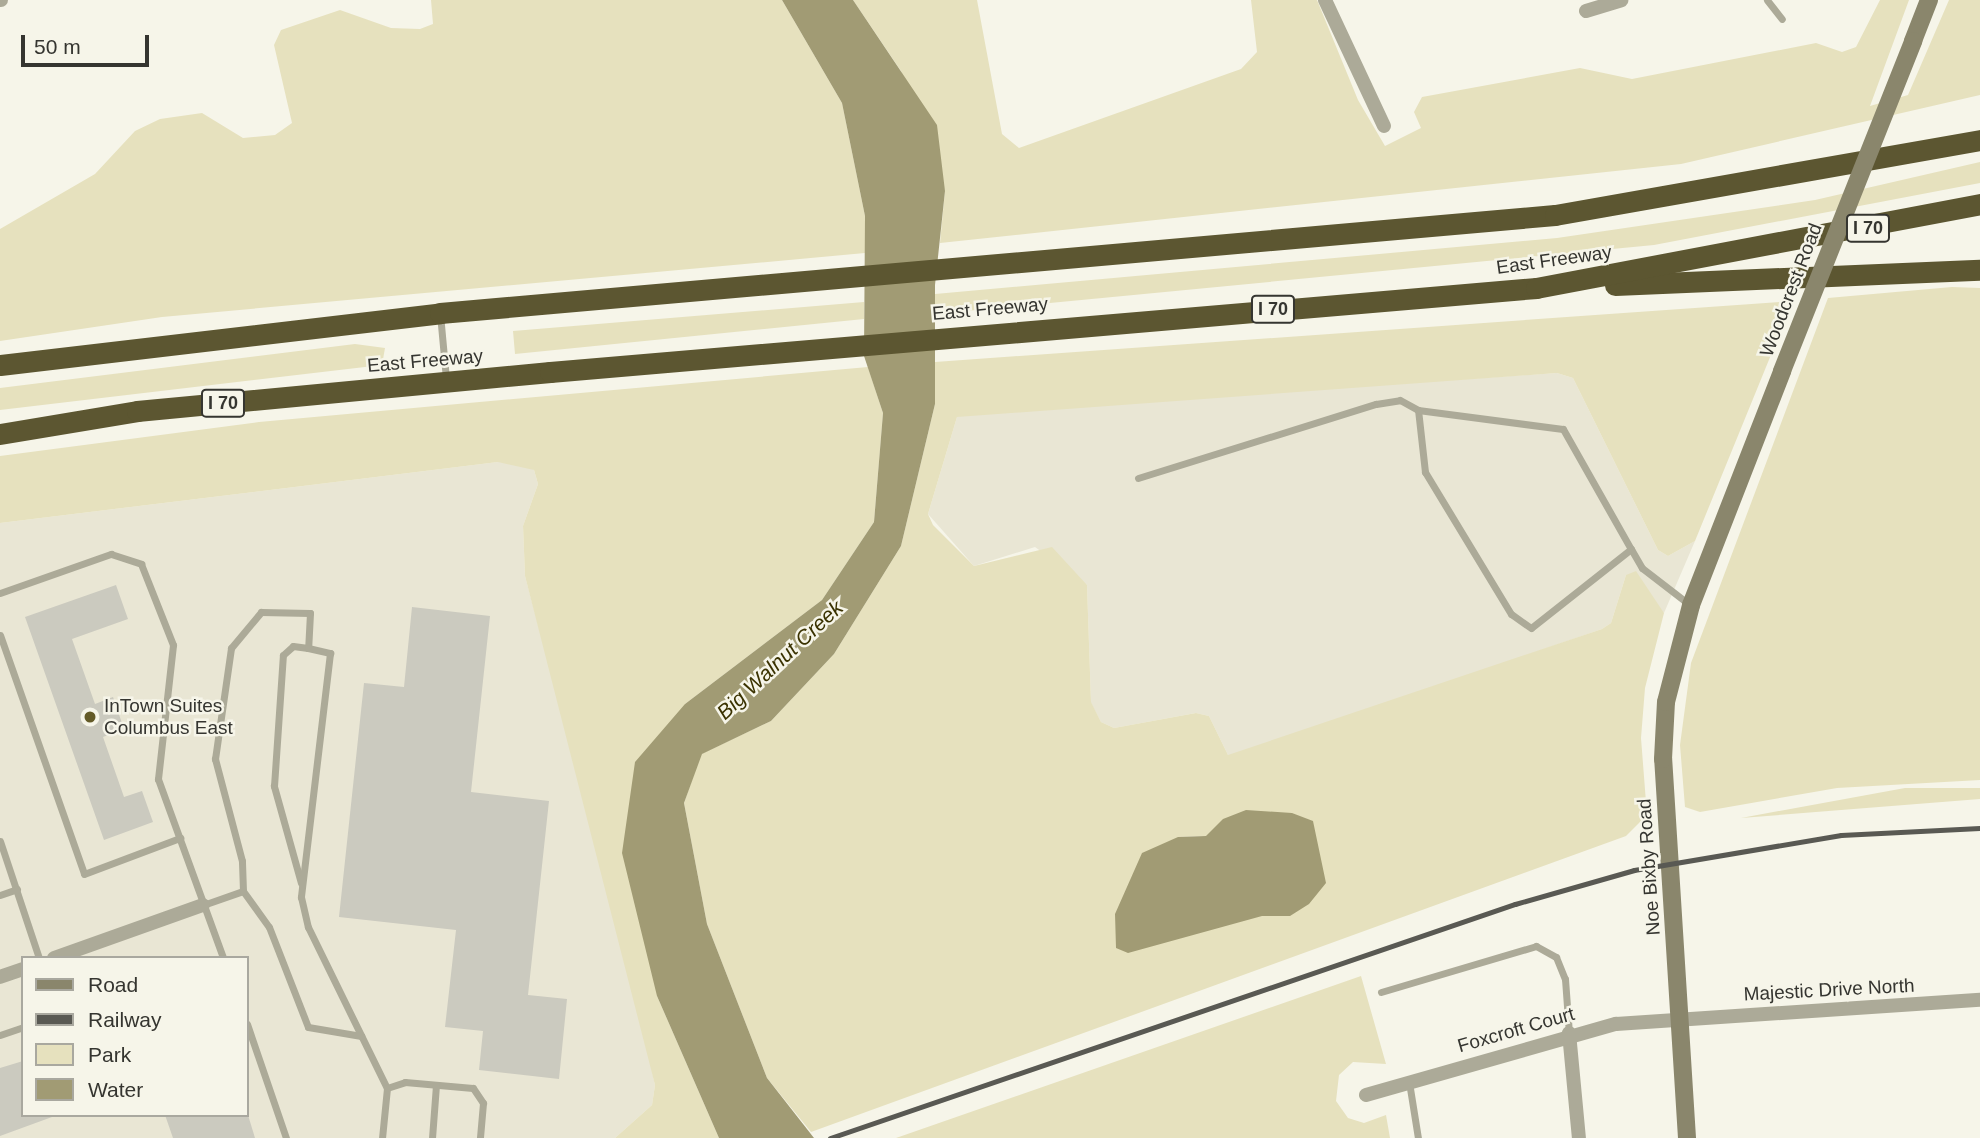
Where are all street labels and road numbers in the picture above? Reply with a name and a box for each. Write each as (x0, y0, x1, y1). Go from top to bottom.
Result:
road number: I 70 (1845, 213, 1891, 242)
street label: Woodcrest Road (1755, 220, 1827, 360)
street label: East Freeway (1495, 241, 1613, 279)
street label: East Freeway (931, 293, 1049, 325)
road number: I 70 (1250, 295, 1296, 324)
street label: East Freeway (366, 345, 484, 377)
road number: I 70 (200, 388, 246, 418)
street label: Noe Bixby Road (1633, 798, 1665, 936)
street label: Majestic Drive North (1743, 974, 1915, 1006)
street label: Foxcroft Court (1455, 1002, 1577, 1058)

